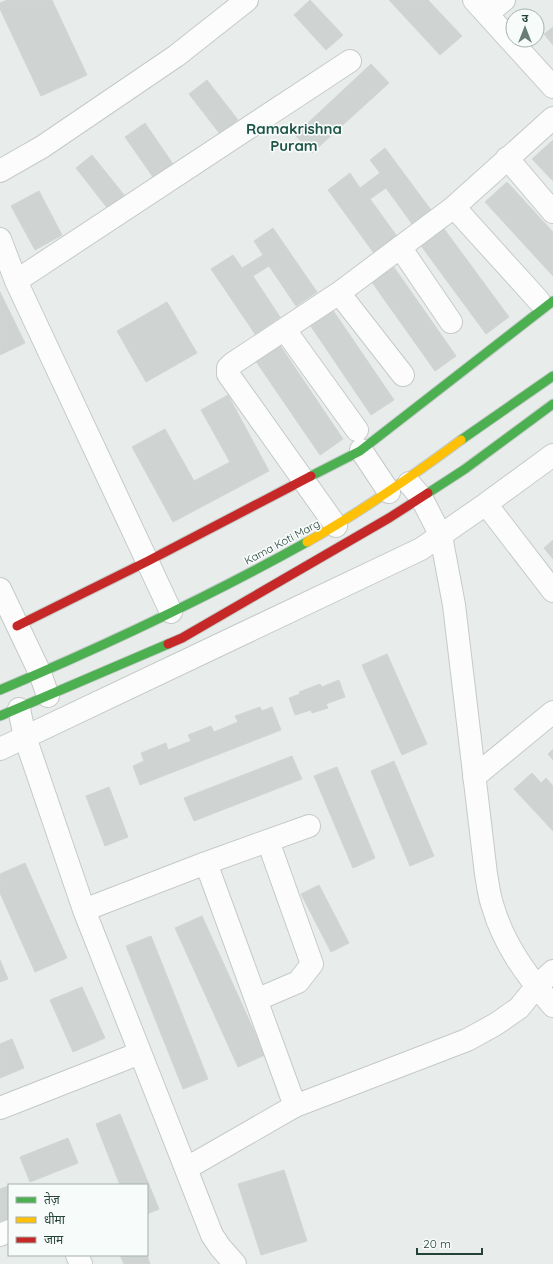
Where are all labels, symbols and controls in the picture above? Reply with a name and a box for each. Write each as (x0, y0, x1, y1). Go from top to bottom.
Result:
north arrow (505, 8, 545, 48)
text: उ (522, 11, 529, 25)
district label: Ramakrishna Puram (246, 119, 342, 155)
street label: Kama Koti Marg (242, 516, 322, 568)
legend (8, 1184, 148, 1256)
text: तेज़ (44, 1192, 61, 1207)
text: धीमा (44, 1212, 66, 1227)
scale bar (417, 1230, 482, 1256)
text: जाम (44, 1232, 64, 1247)
text: 20 m (423, 1236, 451, 1251)

